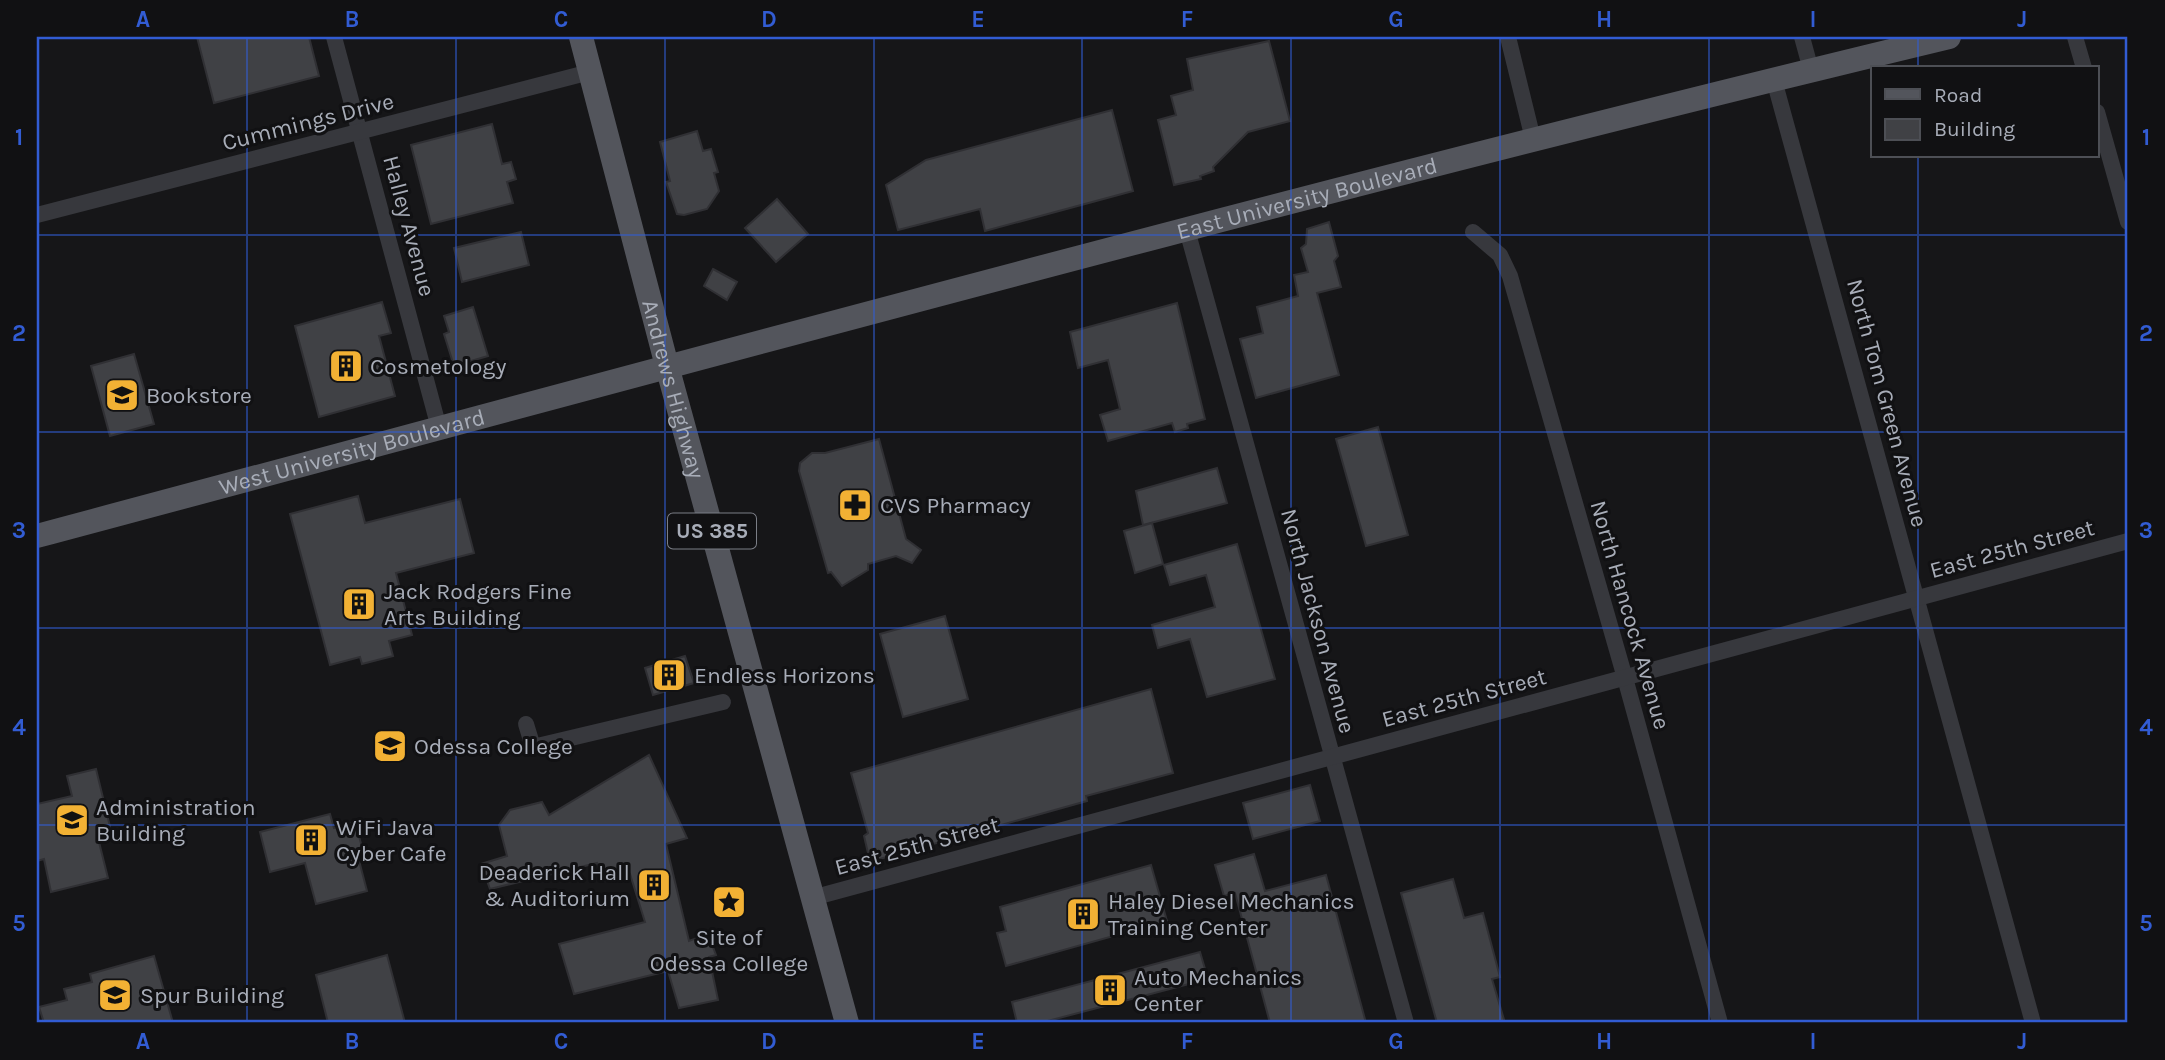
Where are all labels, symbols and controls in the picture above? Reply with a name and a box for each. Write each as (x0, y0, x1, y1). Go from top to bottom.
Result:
text: A (136, 6, 150, 33)
text: B (345, 6, 359, 33)
text: C (554, 6, 568, 33)
text: D (761, 6, 777, 33)
text: E (971, 6, 985, 33)
text: F (1181, 6, 1193, 33)
text: G (1388, 6, 1404, 33)
text: H (1596, 6, 1612, 33)
text: I (1809, 6, 1817, 33)
text: J (2017, 6, 2027, 33)
legend (1871, 66, 2098, 158)
text: Road (1934, 83, 1982, 107)
street label: Cummings Drive (219, 88, 397, 156)
text: Building (1934, 117, 2015, 141)
text: 1 (15, 124, 23, 151)
text: 1 (2142, 124, 2150, 151)
street label: East University Boulevard (1173, 151, 1440, 245)
street label: Halley Avenue (377, 153, 441, 299)
street label: North Tom Green Avenue (1841, 276, 1933, 530)
street label: Andrews Highway (637, 297, 711, 482)
text: 2 (12, 320, 26, 347)
text: 2 (2139, 320, 2153, 347)
building icon: Cosmetology (327, 347, 365, 385)
place label: Cosmetology (370, 353, 507, 380)
school or university icon: Bookstore (103, 376, 141, 414)
place label: Bookstore (146, 382, 252, 409)
street label: West University Boulevard (216, 403, 488, 500)
pharmacy icon: CVS Pharmacy (836, 486, 874, 524)
place label: CVS Pharmacy (880, 492, 1031, 519)
street label: North Hancock Avenue (1584, 497, 1676, 733)
street label: North Jackson Avenue (1275, 506, 1361, 736)
road number: US 385 (668, 514, 756, 548)
street label: East 25th Street (1927, 514, 2098, 584)
text: 3 (12, 517, 26, 544)
text: 3 (2139, 517, 2153, 544)
place label: Jack Rodgers Fine Arts Building (384, 578, 572, 631)
building icon: Jack Rodgers Fine Arts Building (340, 585, 378, 623)
building icon: Endless Horizons (650, 656, 688, 694)
place label: Endless Horizons (694, 662, 875, 689)
street label: East 25th Street (1379, 663, 1550, 733)
text: 4 (12, 714, 26, 741)
text: 4 (2139, 714, 2153, 741)
school or university icon: Odessa College (371, 727, 409, 765)
place label: Odessa College (414, 733, 573, 760)
place label: Administration Building (96, 794, 256, 847)
school or university icon: Administration Building (53, 801, 91, 839)
street label: East 25th Street (832, 811, 1003, 881)
place label: WiFi Java Cyber Cafe (336, 814, 446, 867)
building icon: WiFi Java Cyber Cafe (292, 821, 330, 859)
place label: Deaderick Hall & Auditorium (479, 859, 630, 912)
building icon: Deaderick Hall & Auditorium (635, 866, 673, 904)
place icon: Site of Odessa College (710, 883, 748, 921)
place label: Haley Diesel Mechanics Training Center (1108, 888, 1355, 941)
building icon: Haley Diesel Mechanics Training Center (1064, 895, 1102, 933)
text: 5 (12, 910, 26, 937)
text: 5 (2139, 910, 2153, 937)
place label: Site of Odessa College (650, 924, 808, 977)
place label: Auto Mechanics Center (1134, 964, 1302, 1017)
building icon: Auto Mechanics Center (1091, 971, 1129, 1009)
school or university icon: Spur Building (96, 976, 134, 1014)
place label: Spur Building (140, 982, 284, 1009)
text: A (136, 1028, 150, 1055)
text: B (345, 1028, 359, 1055)
text: C (554, 1028, 568, 1055)
text: D (761, 1028, 777, 1055)
text: E (971, 1028, 985, 1055)
text: F (1181, 1028, 1193, 1055)
text: G (1388, 1028, 1404, 1055)
text: H (1596, 1028, 1612, 1055)
text: I (1809, 1028, 1817, 1055)
text: J (2017, 1028, 2027, 1055)

